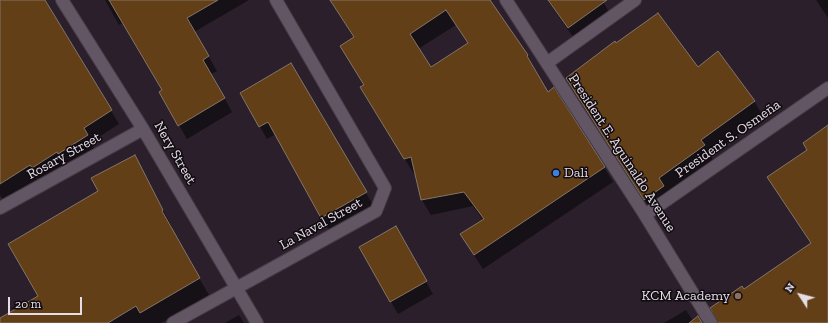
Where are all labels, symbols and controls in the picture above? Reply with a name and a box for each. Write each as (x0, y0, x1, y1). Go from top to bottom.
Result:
street label: President E. Aguinaldo Avenue (565, 71, 679, 235)
street label: President S. Osmeña (672, 96, 784, 182)
street label: Nery Street (150, 119, 200, 187)
street label: Rosary Street (24, 129, 104, 183)
place label: Dali (564, 165, 588, 181)
marker: Dali (551, 168, 561, 178)
street label: La Naval Street (277, 194, 365, 254)
north arrow (780, 275, 820, 315)
text: N (782, 280, 798, 295)
place label: KCM Academy (642, 288, 730, 304)
scale bar (10, 289, 84, 315)
marker: KCM Academy (733, 291, 743, 301)
text: 20 m (15, 297, 41, 311)

